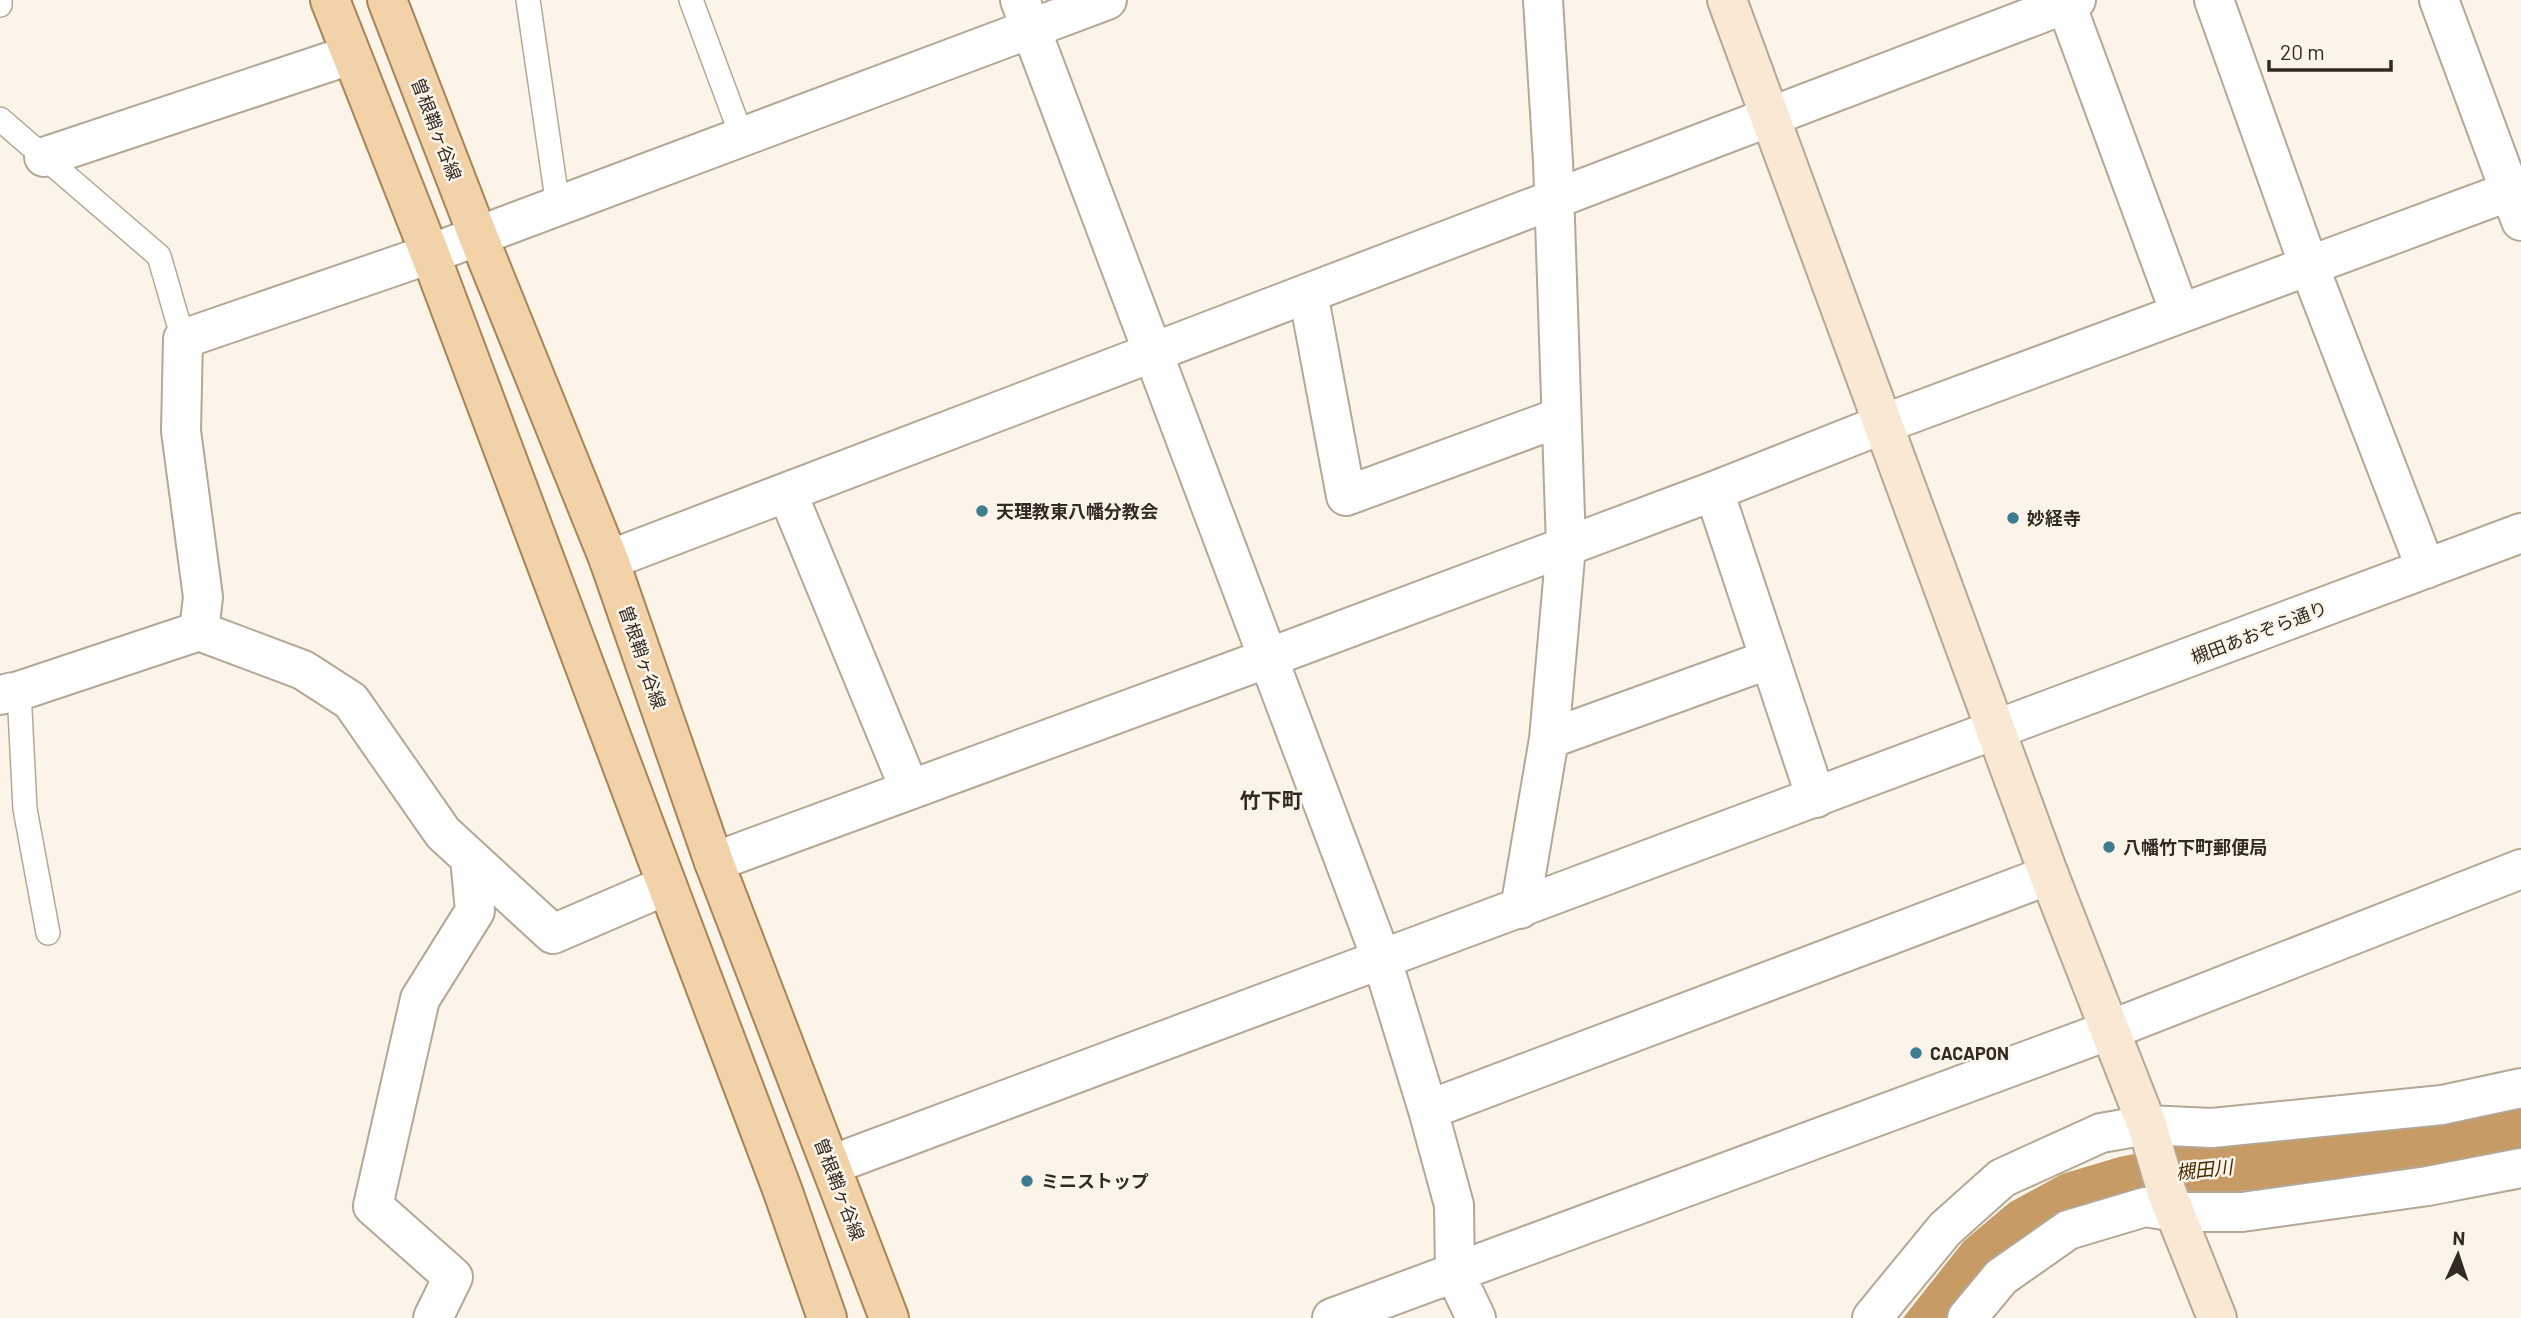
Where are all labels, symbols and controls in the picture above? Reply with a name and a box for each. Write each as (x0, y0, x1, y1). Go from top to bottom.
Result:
scale bar (2269, 28, 2392, 72)
text: 20 m (2280, 39, 2325, 64)
street label: 曽根鞘ヶ谷線 (407, 75, 467, 183)
place label: 天理教東八幡分教会 (996, 500, 1158, 522)
marker: 天理教東八幡分教会 (974, 503, 990, 519)
place label: 妙経寺 (2027, 507, 2081, 529)
marker: 妙経寺 (2005, 510, 2021, 526)
street label: 槻田あおぞら通り (2188, 596, 2330, 668)
street label: 曽根鞘ヶ谷線 (615, 602, 671, 712)
district label: 竹下町 (1240, 787, 1303, 812)
place label: 八幡竹下町郵便局 (2123, 836, 2267, 858)
marker: 八幡竹下町郵便局 (2101, 839, 2117, 855)
place label: CACAPON (1930, 1042, 2009, 1064)
marker: CACAPON (1908, 1045, 1924, 1061)
street label: 曽根鞘ヶ谷線 (810, 1135, 870, 1243)
water label: 槻田川 (2174, 1154, 2236, 1183)
place label: ミニストップ (1041, 1170, 1149, 1192)
marker: ミニストップ (1019, 1173, 1035, 1189)
north arrow (2423, 1220, 2493, 1290)
text: N (2452, 1226, 2466, 1249)

